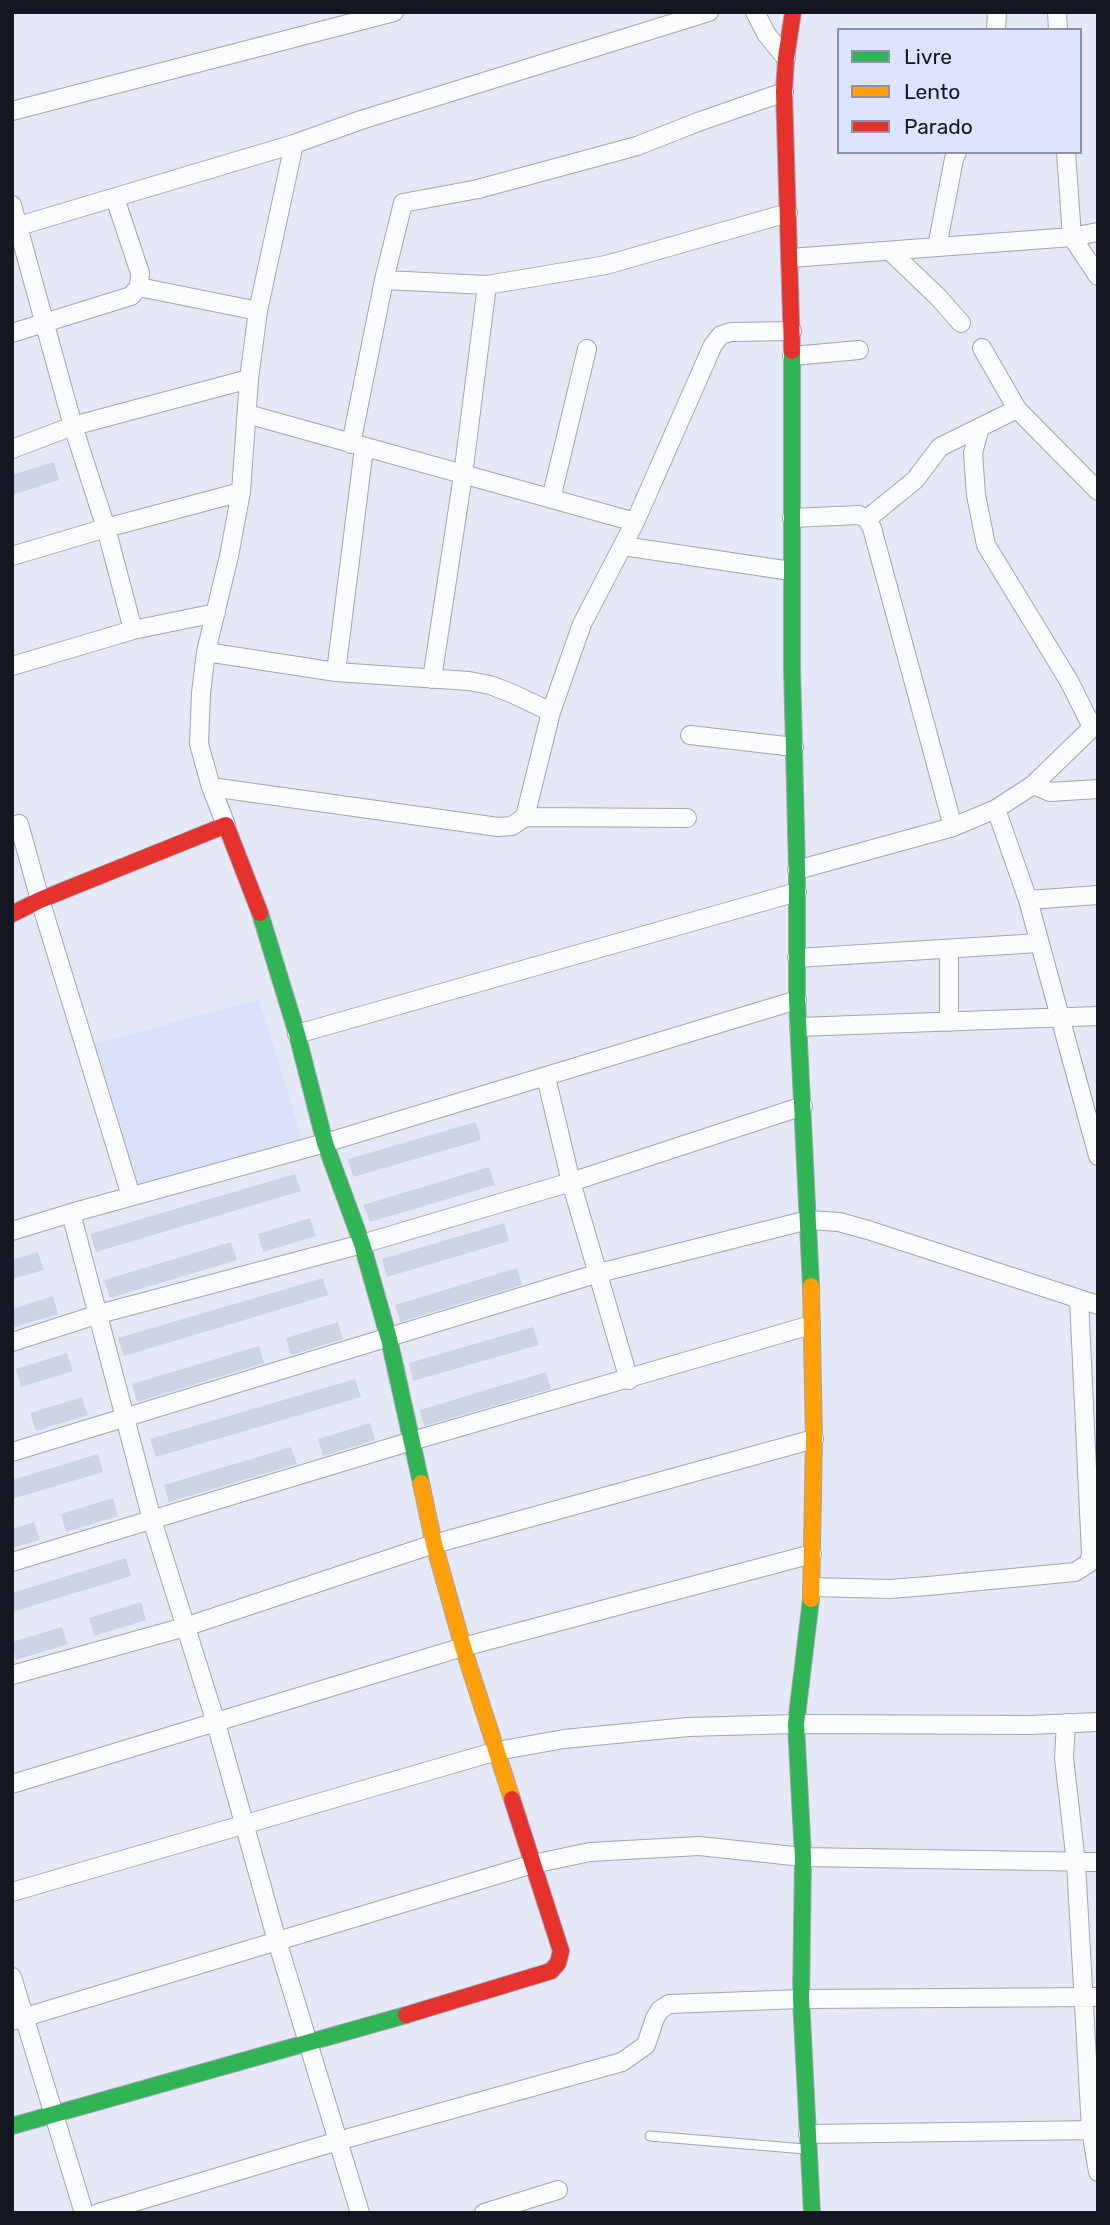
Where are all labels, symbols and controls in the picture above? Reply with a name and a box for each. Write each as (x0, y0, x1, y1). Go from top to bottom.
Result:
legend (837, 28, 1082, 154)
text: Livre (904, 44, 952, 69)
text: Lento (904, 79, 960, 104)
text: Parado (904, 114, 973, 139)

